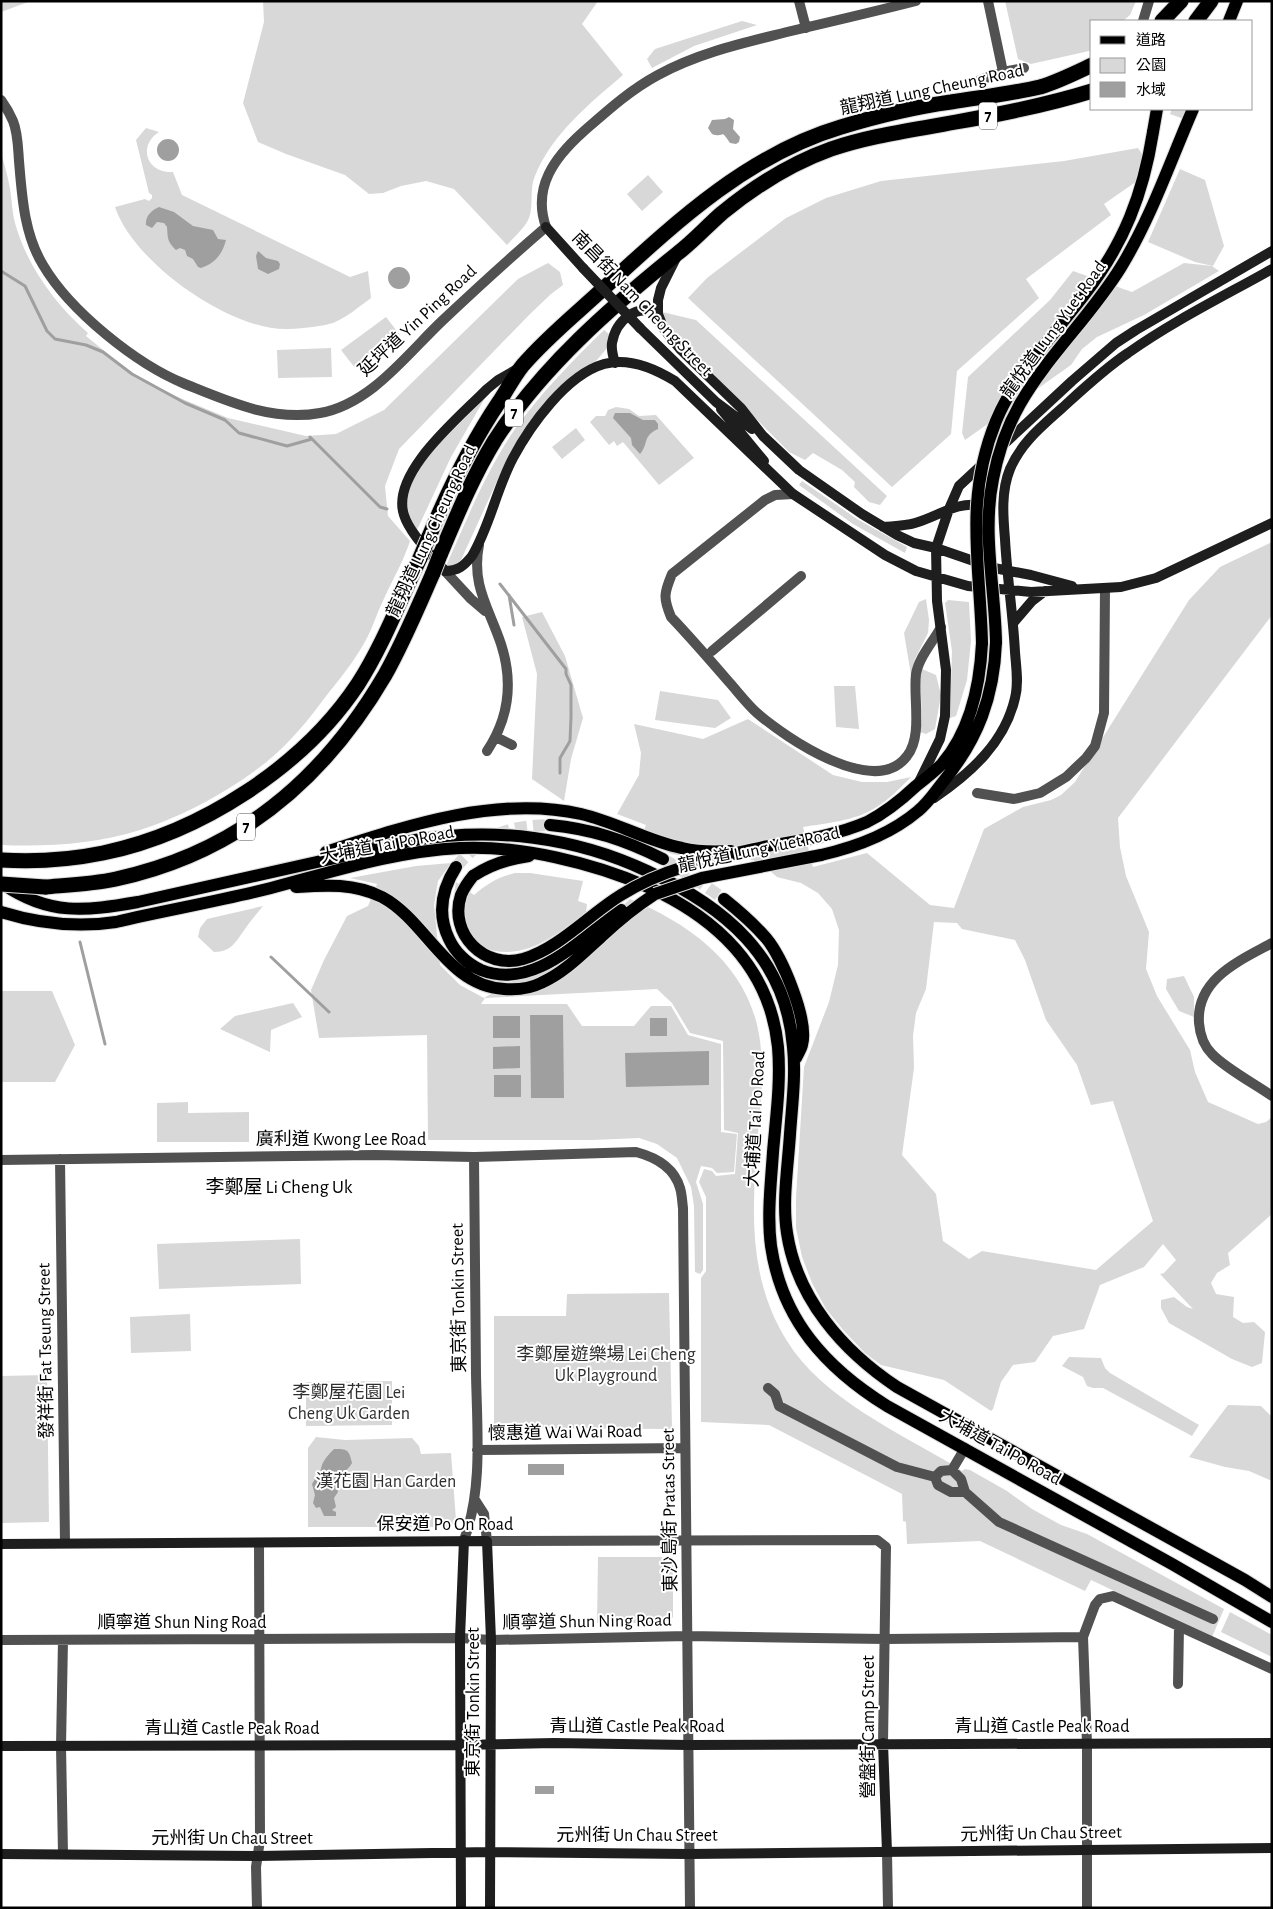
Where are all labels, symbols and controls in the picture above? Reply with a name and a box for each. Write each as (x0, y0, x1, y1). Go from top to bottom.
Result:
legend (1090, 20, 1253, 110)
text: 道路 (1136, 32, 1166, 48)
text: 公園 (1136, 58, 1166, 73)
street label: 龍翔道 Lung Cheung Road (838, 60, 1025, 118)
text: 水域 (1136, 82, 1166, 98)
road number: 7 (979, 102, 997, 130)
street label: 南昌街 Nam Cheong Street (568, 227, 717, 380)
street label: 龍悅道 Lung Yuet Road (997, 257, 1110, 402)
street label: 延坪道 Yin Ping Road (354, 261, 480, 380)
road number: 7 (505, 399, 523, 426)
street label: 龍翔道 Lung Cheung Road (382, 441, 480, 620)
road number: 7 (237, 814, 255, 840)
street label: 大埔道 Tai Po Road (318, 821, 456, 867)
street label: 龍悅道 Lung Yuet Road (676, 822, 841, 876)
street label: 大埔道 Tai Po Road (741, 1050, 769, 1188)
street label: 廣利道 Kwong Lee Road (256, 1129, 426, 1149)
district label: 李鄭屋 Li Cheng Uk (205, 1177, 353, 1197)
street label: 東京街 Tonkin Street (447, 1223, 469, 1373)
street label: 發祥街 Fat Tseung Street (33, 1262, 57, 1439)
park label: 李鄭屋遊樂場 Lei Cheng Uk Playground (517, 1344, 696, 1385)
park label: 李鄭屋花園 Lei Cheng Uk Garden (288, 1382, 410, 1423)
street label: 大埔道 Tai Po Road (936, 1405, 1065, 1489)
street label: 懷惠道 Wai Wai Road (488, 1421, 642, 1443)
street label: 東沙島街 Pratas Street (658, 1428, 680, 1592)
park label: 漢花園 Han Garden (316, 1471, 456, 1491)
street label: 保安道 Po On Road (377, 1514, 513, 1534)
street label: 順寧道 Shun Ning Road (502, 1610, 672, 1632)
street label: 順寧道 Shun Ning Road (97, 1612, 267, 1632)
street label: 東京街 Tonkin Street (463, 1627, 483, 1777)
street label: 營盤街 Camp Street (858, 1655, 878, 1799)
street label: 青山道 Castle Peak Road (550, 1716, 724, 1736)
street label: 青山道 Castle Peak Road (955, 1716, 1129, 1736)
street label: 青山道 Castle Peak Road (145, 1718, 319, 1738)
street label: 元州街 Un Chau Street (960, 1822, 1122, 1844)
street label: 元州街 Un Chau Street (556, 1825, 718, 1845)
street label: 元州街 Un Chau Street (151, 1828, 313, 1848)

